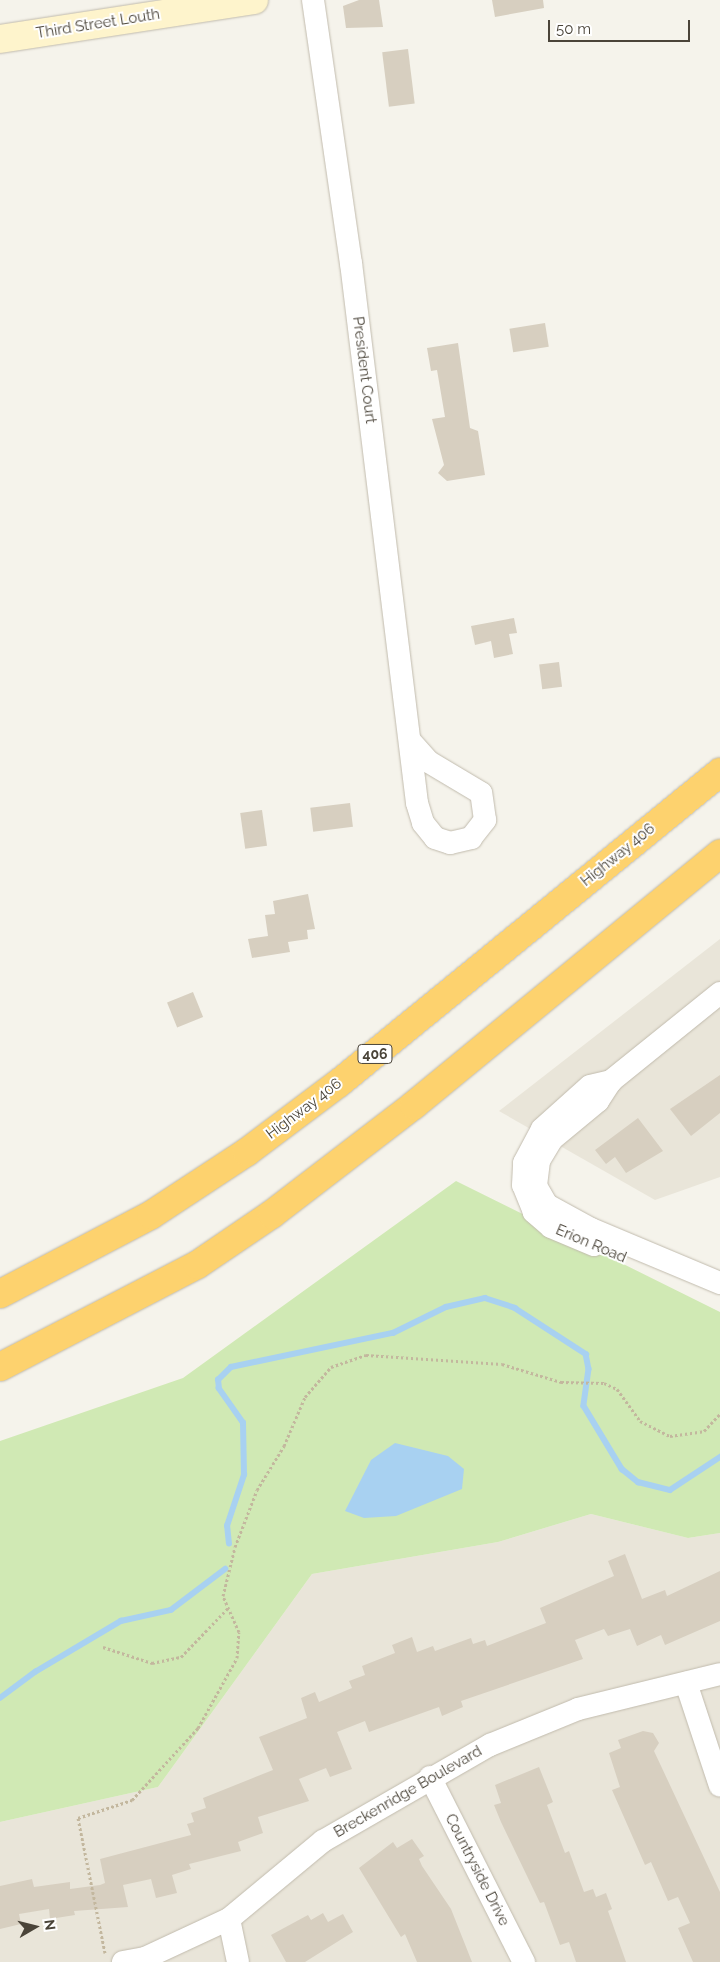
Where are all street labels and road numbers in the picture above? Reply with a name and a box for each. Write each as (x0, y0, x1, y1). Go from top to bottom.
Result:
street label: Third Street Louth (35, 5, 161, 43)
street label: President Court (349, 315, 379, 425)
street label: Highway 406 (577, 820, 659, 890)
road number: 406 (356, 1042, 394, 1066)
street label: Highway 406 (262, 1075, 346, 1143)
street label: Erion Road (553, 1221, 629, 1267)
street label: Breckenridge Boulevard (331, 1742, 485, 1842)
street label: Countryside Drive (441, 1811, 513, 1929)

